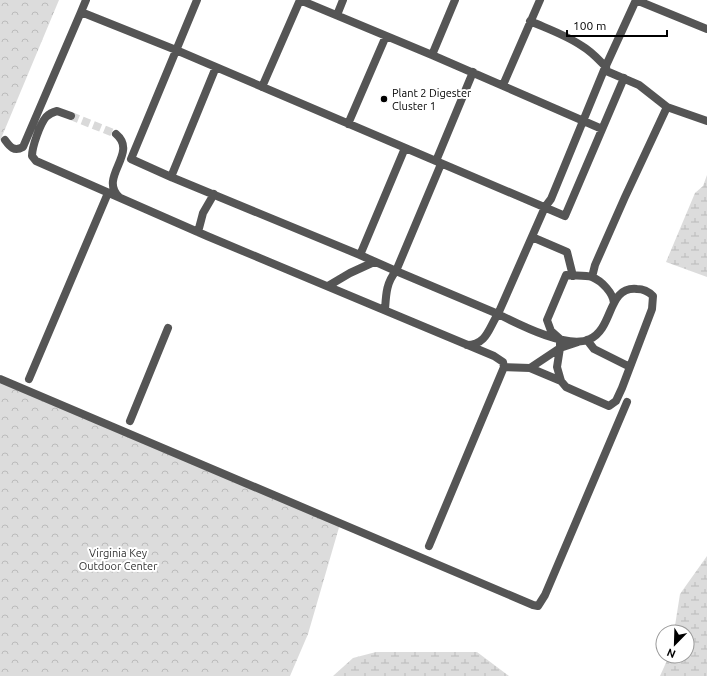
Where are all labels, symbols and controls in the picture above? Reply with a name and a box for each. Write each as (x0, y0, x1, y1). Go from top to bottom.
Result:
scale bar (567, 12, 667, 38)
text: 100 m (573, 19, 606, 32)
place label: Plant 2 Digester Cluster 1 (392, 87, 472, 112)
marker: Plant 2 Digester Cluster 1 (379, 94, 389, 104)
park label: Virginia Key Outdoor Center (79, 547, 158, 572)
north arrow (655, 624, 695, 664)
text: N (665, 646, 677, 660)

